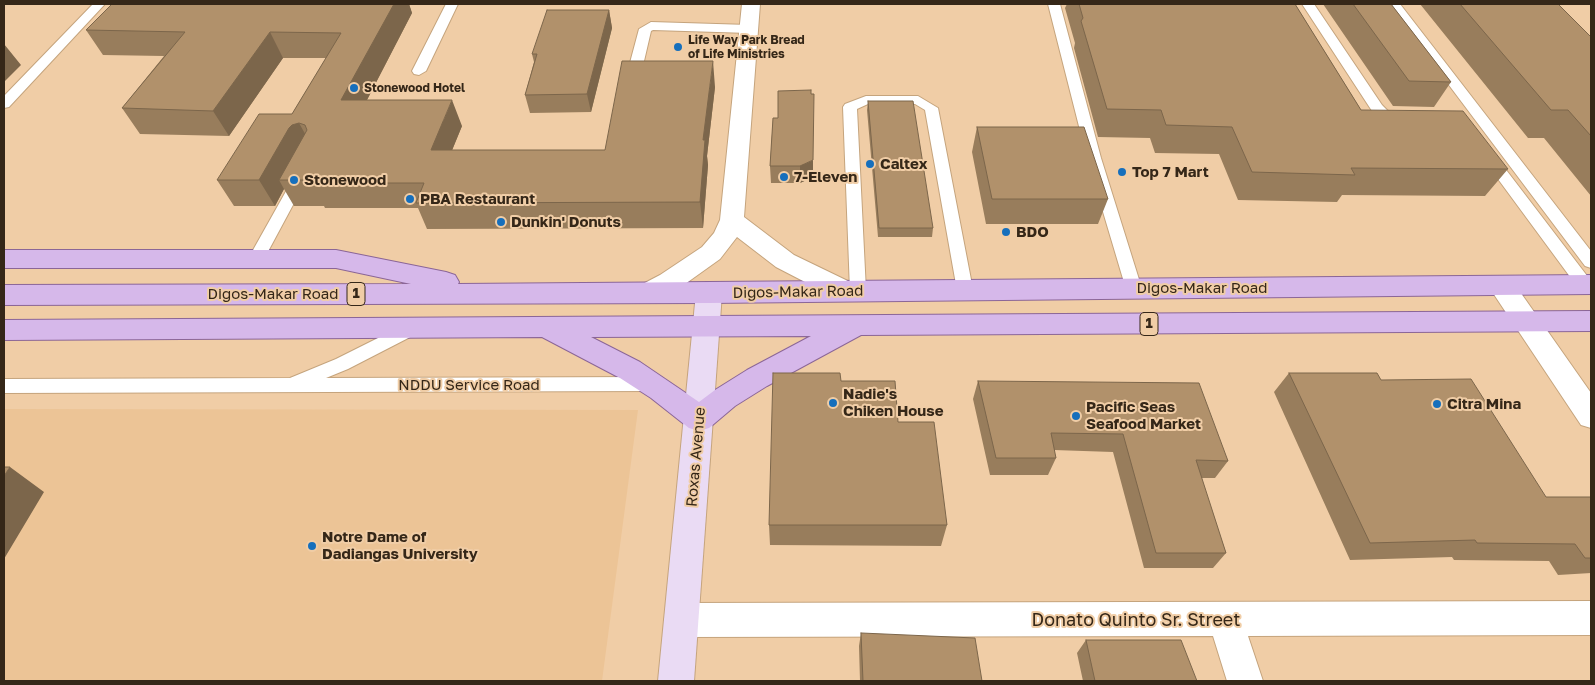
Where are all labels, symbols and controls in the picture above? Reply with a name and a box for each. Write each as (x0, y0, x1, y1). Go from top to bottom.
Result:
place label: Life Way Park Bread of Life Ministries (688, 33, 805, 61)
marker: Life Way Park Bread of Life Ministries (672, 41, 684, 53)
place label: Stonewood Hotel (364, 81, 465, 95)
marker: Stonewood Hotel (348, 82, 360, 94)
place label: Caltex (880, 155, 927, 173)
marker: Caltex (864, 158, 876, 170)
place label: Top 7 Mart (1132, 163, 1209, 181)
marker: Top 7 Mart (1116, 166, 1128, 178)
place label: 7-Eleven (794, 168, 857, 186)
place label: Stonewood (304, 171, 386, 189)
marker: 7-Eleven (778, 171, 790, 183)
marker: Stonewood (288, 174, 300, 186)
place label: PBA Restaurant (420, 190, 535, 208)
marker: PBA Restaurant (404, 193, 416, 205)
place label: Dunkin' Donuts (511, 213, 621, 231)
marker: Dunkin' Donuts (495, 216, 507, 228)
place label: BDO (1016, 223, 1049, 241)
marker: BDO (1000, 226, 1012, 238)
street label: Digos-Makar Road (1137, 279, 1267, 297)
road number: 1 (347, 282, 365, 306)
street label: Digos-Makar Road (732, 282, 864, 302)
street label: Digos-Makar Road (208, 285, 338, 303)
road number: 1 (1140, 312, 1158, 336)
street label: NDDU Service Road (398, 376, 540, 394)
place label: Nadie's Chiken House (843, 385, 943, 420)
place label: Citra Mina (1447, 395, 1521, 413)
marker: Nadie's Chiken House (827, 397, 839, 409)
place label: Pacific Seas Seafood Market (1086, 398, 1201, 433)
marker: Citra Mina (1431, 398, 1443, 410)
street label: Roxas Avenue (683, 406, 709, 508)
marker: Pacific Seas Seafood Market (1070, 410, 1082, 422)
place label: Notre Dame of Dadiangas University (322, 528, 478, 563)
marker: Notre Dame of Dadiangas University (306, 540, 318, 552)
street label: Donato Quinto Sr. Street (1032, 609, 1240, 631)

